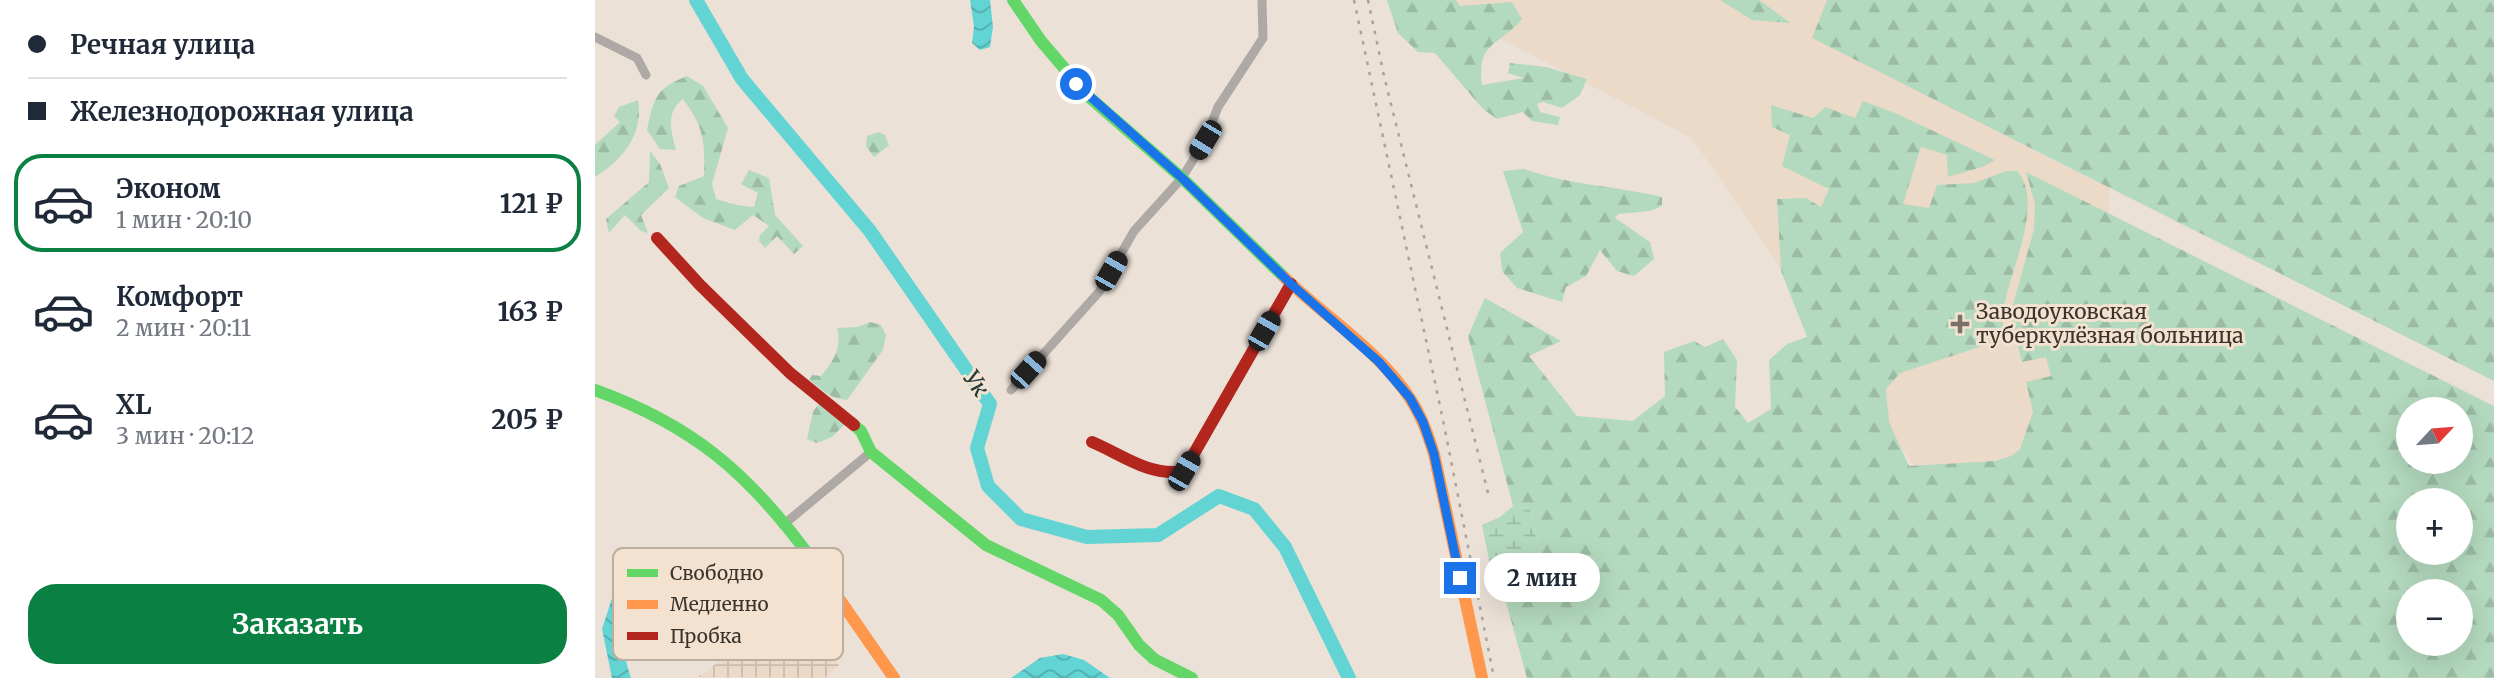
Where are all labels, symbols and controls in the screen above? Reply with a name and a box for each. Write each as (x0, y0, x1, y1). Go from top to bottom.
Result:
text: Речная улица (70, 28, 255, 61)
route start (1060, 68, 1092, 100)
text: Железнодорожная улица (70, 95, 414, 128)
car (1186, 117, 1225, 163)
icon: car (32, 172, 95, 235)
text: Эконом (116, 172, 221, 205)
text: 121 ₽ (500, 187, 563, 220)
text: 1 мин · 20:10 (116, 205, 252, 234)
car (1092, 248, 1131, 294)
icon: car (32, 280, 95, 343)
text: Комфорт (116, 280, 243, 313)
text: 163 ₽ (497, 295, 563, 328)
place label: Заводоуковская туберкулёзная больница (1976, 298, 2244, 349)
car (1245, 308, 1284, 354)
text: 2 мин · 20:11 (116, 313, 251, 342)
marker: Заводоуковская туберкулёзная больница (1950, 314, 1970, 334)
car (1007, 347, 1050, 393)
water label: Ук (957, 363, 996, 402)
icon: car (32, 388, 95, 451)
text: XL (116, 388, 152, 421)
north arrow (2396, 397, 2473, 474)
map controls (2396, 397, 2473, 656)
text: 205 ₽ (491, 403, 563, 436)
text: 3 мин · 20:12 (116, 421, 254, 450)
car (1165, 448, 1204, 494)
button: + (2396, 488, 2473, 565)
legend (613, 548, 843, 660)
callout: 2 мин (1485, 554, 1600, 602)
text: Свободно (670, 561, 763, 585)
route end (1444, 562, 1476, 594)
text: 2 мин (1507, 563, 1577, 592)
button: − (2396, 579, 2473, 656)
button: Заказать (28, 584, 567, 664)
text: Медленно (670, 592, 769, 616)
text: Пробка (670, 624, 742, 648)

